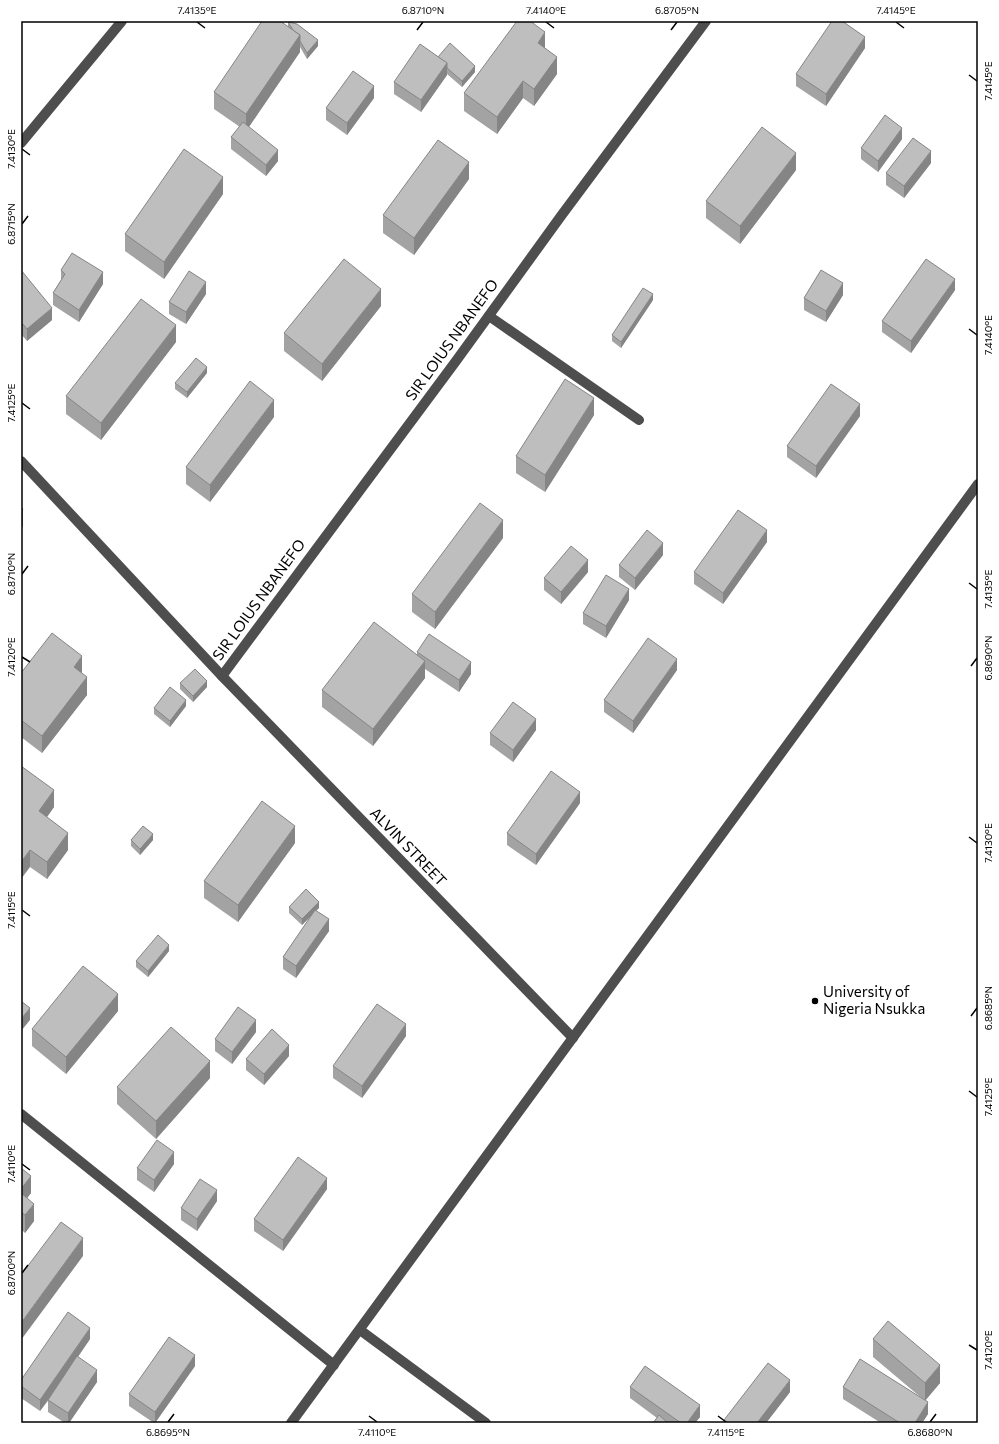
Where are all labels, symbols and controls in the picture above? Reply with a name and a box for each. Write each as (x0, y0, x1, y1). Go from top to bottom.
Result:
text: 7.4135°E (178, 4, 217, 16)
text: 6.8710°N (402, 4, 444, 16)
text: 7.4140°E (526, 4, 566, 16)
text: 6.8705°N (655, 4, 699, 16)
text: 7.4145°E (876, 4, 916, 16)
text: 7.4145°E (982, 61, 994, 101)
text: 7.4130°E (5, 129, 17, 169)
text: 6.8715°N (5, 203, 17, 245)
street label: SIR LOIUS NBANEFO (401, 275, 501, 404)
text: 7.4140°E (982, 315, 994, 355)
text: 7.4125°E (5, 384, 17, 422)
street label: SIR LOIUS NBANEFO (208, 535, 308, 664)
text: 6.8710°N (5, 553, 17, 595)
text: 7.4135°E (982, 569, 994, 608)
text: 6.8690°N (982, 636, 994, 680)
text: 7.4120°E (5, 637, 17, 677)
street label: ALVIN STREET (367, 803, 451, 890)
text: 7.4130°E (982, 823, 994, 863)
text: 7.4115°E (5, 891, 17, 929)
place label: University of Nigeria Nsukka (823, 982, 925, 1017)
text: 6.8685°N (982, 986, 994, 1030)
marker: University of Nigeria Nsukka (810, 996, 820, 1006)
text: 7.4125°E (982, 1078, 994, 1116)
text: 7.4110°E (5, 1145, 17, 1183)
text: 6.8700°N (5, 1251, 17, 1295)
text: 7.4120°E (982, 1330, 994, 1370)
text: 6.8695°N (146, 1426, 190, 1438)
text: 7.4110°E (358, 1426, 396, 1438)
text: 7.4115°E (707, 1426, 745, 1438)
text: 6.8680°N (907, 1426, 953, 1438)

